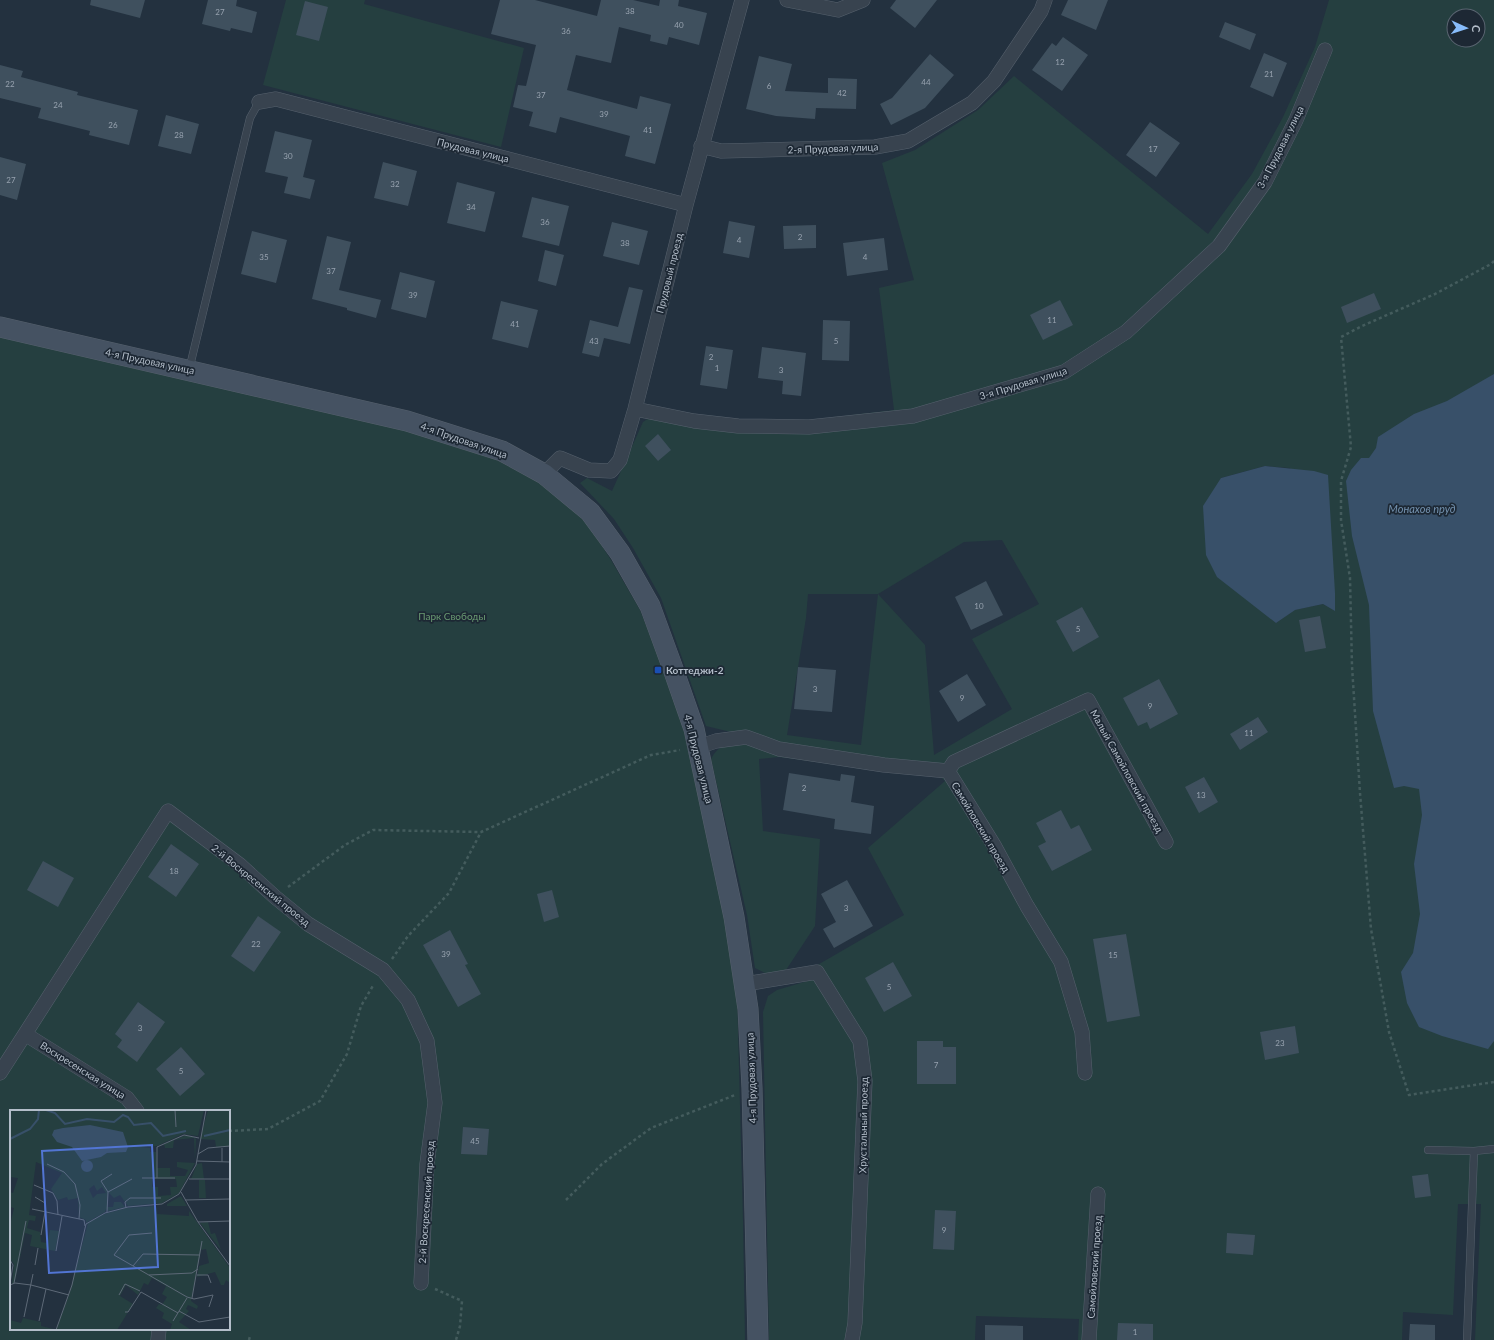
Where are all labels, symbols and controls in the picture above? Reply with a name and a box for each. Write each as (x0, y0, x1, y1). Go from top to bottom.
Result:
house number: 38 (625, 6, 635, 16)
house number: 27 (215, 7, 225, 17)
north arrow (1446, 8, 1486, 48)
house number: 40 (674, 20, 684, 30)
text: С (1470, 25, 1483, 33)
house number: 36 (561, 26, 571, 36)
house number: 12 (1055, 57, 1065, 67)
house number: 21 (1264, 69, 1274, 79)
house number: 44 (921, 77, 931, 87)
house number: 22 (5, 79, 15, 89)
house number: 6 (767, 81, 772, 91)
house number: 42 (837, 88, 847, 98)
house number: 37 (536, 90, 546, 100)
house number: 24 (53, 100, 63, 110)
street label: 3-я Прудовая улица (1254, 104, 1306, 190)
house number: 39 (599, 109, 609, 119)
house number: 26 (108, 120, 118, 130)
house number: 41 (643, 125, 653, 135)
house number: 28 (174, 130, 184, 140)
street label: Прудовая улица (436, 135, 510, 165)
street label: 2-я Прудовая улица (787, 140, 879, 156)
house number: 17 (1148, 144, 1158, 154)
house number: 30 (283, 151, 293, 161)
house number: 27 (6, 175, 16, 185)
house number: 32 (390, 179, 400, 189)
house number: 34 (466, 202, 476, 212)
house number: 36 (540, 217, 550, 227)
street label: Прудовый проезд (653, 232, 685, 314)
house number: 2 (798, 232, 803, 242)
house number: 4 (737, 235, 742, 245)
house number: 38 (620, 238, 630, 248)
house number: 35 (259, 252, 269, 262)
house number: 4 (863, 252, 868, 262)
house number: 37 (326, 266, 336, 276)
house number: 39 (408, 290, 418, 300)
house number: 11 (1047, 315, 1057, 325)
house number: 41 (510, 319, 520, 329)
house number: 43 (589, 336, 599, 346)
house number: 5 (834, 336, 839, 346)
street label: 4-я Прудовая улица (104, 346, 196, 376)
house number: 2 (709, 352, 714, 362)
house number: 1 (715, 363, 720, 373)
street label: 3-я Прудовая улица (978, 364, 1068, 402)
house number: 3 (779, 365, 784, 375)
street label: 4-я Прудовая улица (419, 420, 509, 460)
water label: Монахов пруд (1388, 502, 1456, 515)
house number: 10 (974, 601, 984, 611)
park label: Парк Свободы (418, 610, 486, 622)
house number: 5 (1076, 624, 1081, 634)
place label: Коттеджи-2 (666, 664, 724, 676)
marker: Коттеджи-2 (653, 665, 663, 675)
house number: 3 (813, 684, 818, 694)
house number: 9 (960, 693, 965, 703)
house number: 9 (1148, 701, 1153, 711)
street label: Малый Самойловский проезд (1088, 707, 1166, 835)
street label: 4-я Прудовая улица (682, 713, 716, 805)
house number: 11 (1244, 728, 1254, 738)
street label: Самойловский проезд (949, 780, 1013, 874)
house number: 2 (802, 783, 807, 793)
house number: 13 (1196, 790, 1206, 800)
street label: 2-й Воскресенский проезд (209, 842, 313, 928)
house number: 18 (169, 866, 179, 876)
house number: 3 (844, 903, 849, 913)
house number: 22 (251, 939, 261, 949)
house number: 39 (441, 949, 451, 959)
house number: 15 (1108, 950, 1118, 960)
house number: 5 (887, 982, 892, 992)
house number: 3 (138, 1023, 143, 1033)
street label: 4-я Прудовая улица (743, 1032, 759, 1124)
house number: 23 (1275, 1038, 1285, 1048)
street label: Воскресенская улица (38, 1039, 128, 1101)
house number: 7 (934, 1060, 939, 1070)
house number: 5 (179, 1066, 184, 1076)
street label: Хрустальный проезд (856, 1077, 870, 1173)
inset map (10, 1110, 230, 1330)
house number: 45 (470, 1136, 480, 1146)
street label: 2-й Воскресенский проезд (416, 1140, 436, 1264)
street label: Самойловский проезд (1084, 1215, 1104, 1319)
house number: 9 (942, 1225, 947, 1235)
house number: 1 (1133, 1327, 1138, 1337)

